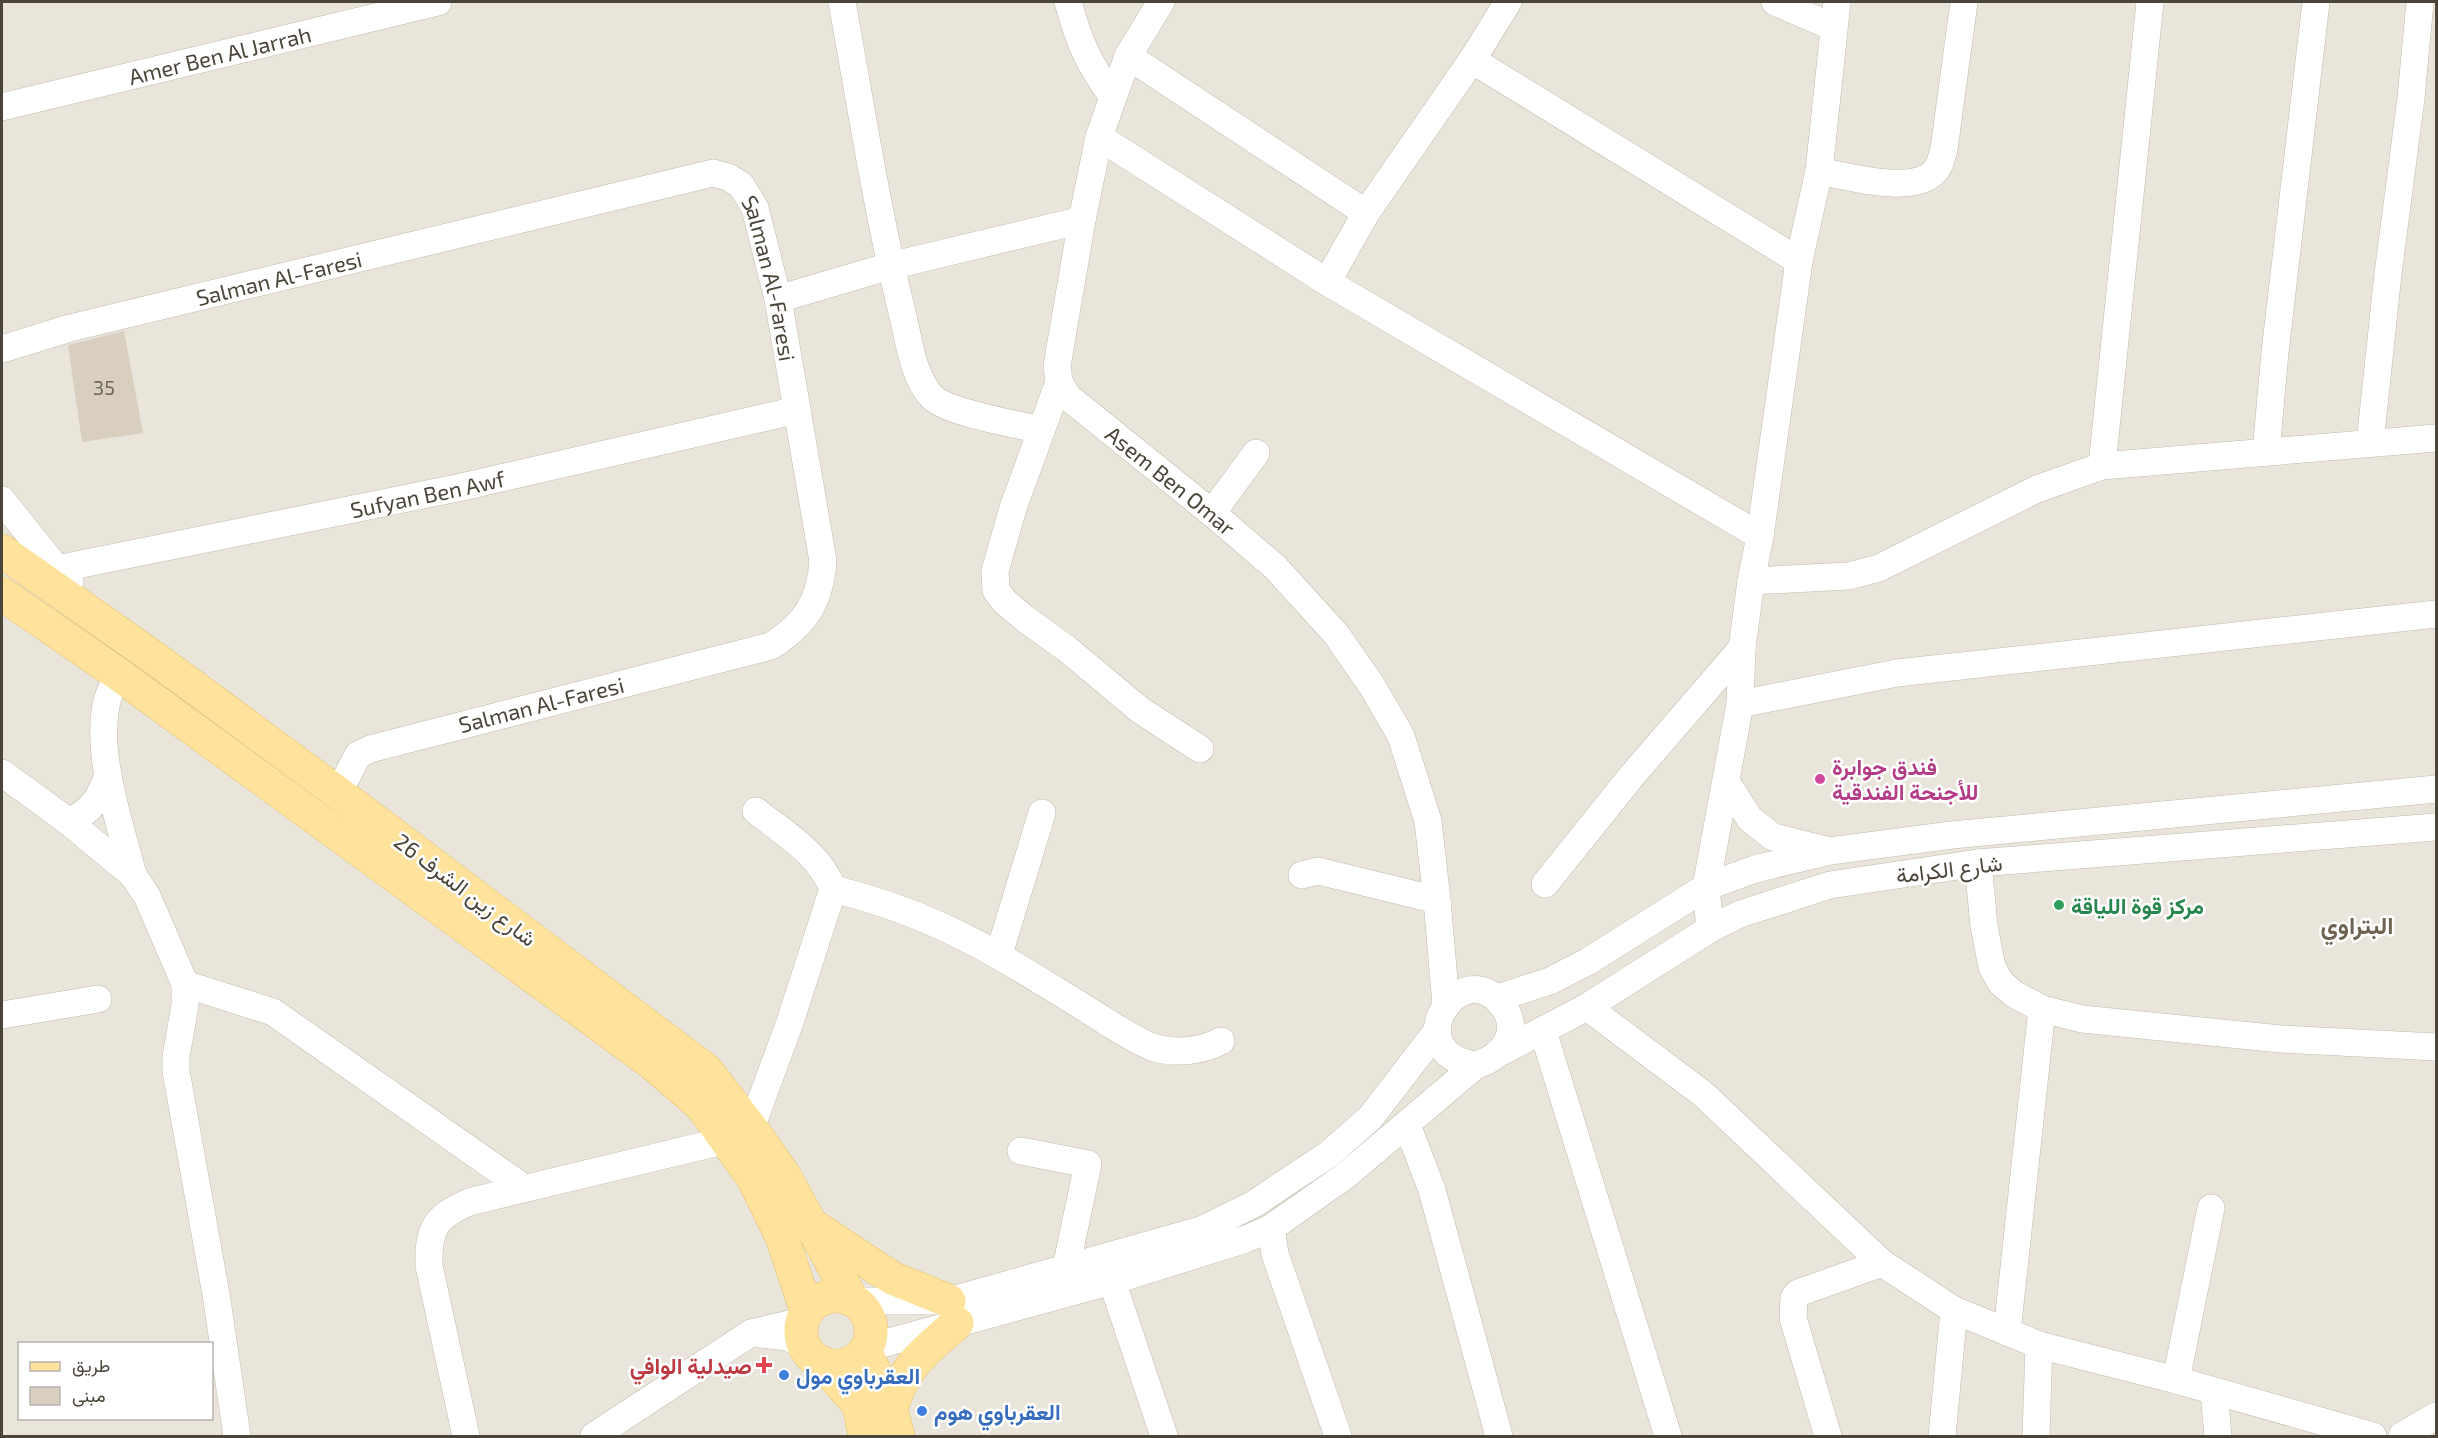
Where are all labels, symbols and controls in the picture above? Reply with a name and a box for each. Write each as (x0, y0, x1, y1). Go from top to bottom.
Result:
street label: Amer Ben Al Jarrah (126, 20, 314, 89)
street label: Salman Al-Faresi (737, 190, 801, 363)
street label: Salman Al-Faresi (193, 245, 364, 310)
house number: 35 (93, 375, 115, 399)
street label: Asem Ben Omar (1101, 420, 1241, 540)
street label: Sufyan Ben Awf (348, 464, 508, 522)
street label: Salman Al-Faresi (456, 671, 626, 737)
place label: فندق جوابرة للأجنحة الفندقية (1832, 753, 1978, 806)
marker: فندق جوابرة للأجنحة الفندقية (1813, 772, 1827, 786)
street label: شارع زين الشرف 26 (388, 827, 542, 953)
street label: شارع الكرامة (1894, 849, 2004, 890)
place label: مركز قوة اللياقة (2071, 892, 2204, 920)
marker: مركز قوة اللياقة (2052, 898, 2066, 912)
district label: البتراوي (2321, 910, 2393, 946)
legend (18, 1342, 213, 1420)
place label: صيدلية الوافي (630, 1352, 752, 1385)
text: طريق (72, 1354, 110, 1377)
marker: صيدلية الوافي (757, 1358, 771, 1372)
place label: العقرباوي مول (796, 1362, 920, 1395)
marker: العقرباوي مول (777, 1368, 791, 1382)
text: مبنى (72, 1384, 106, 1407)
place label: العقرباوي هوم (934, 1398, 1061, 1431)
marker: العقرباوي هوم (915, 1404, 929, 1418)

